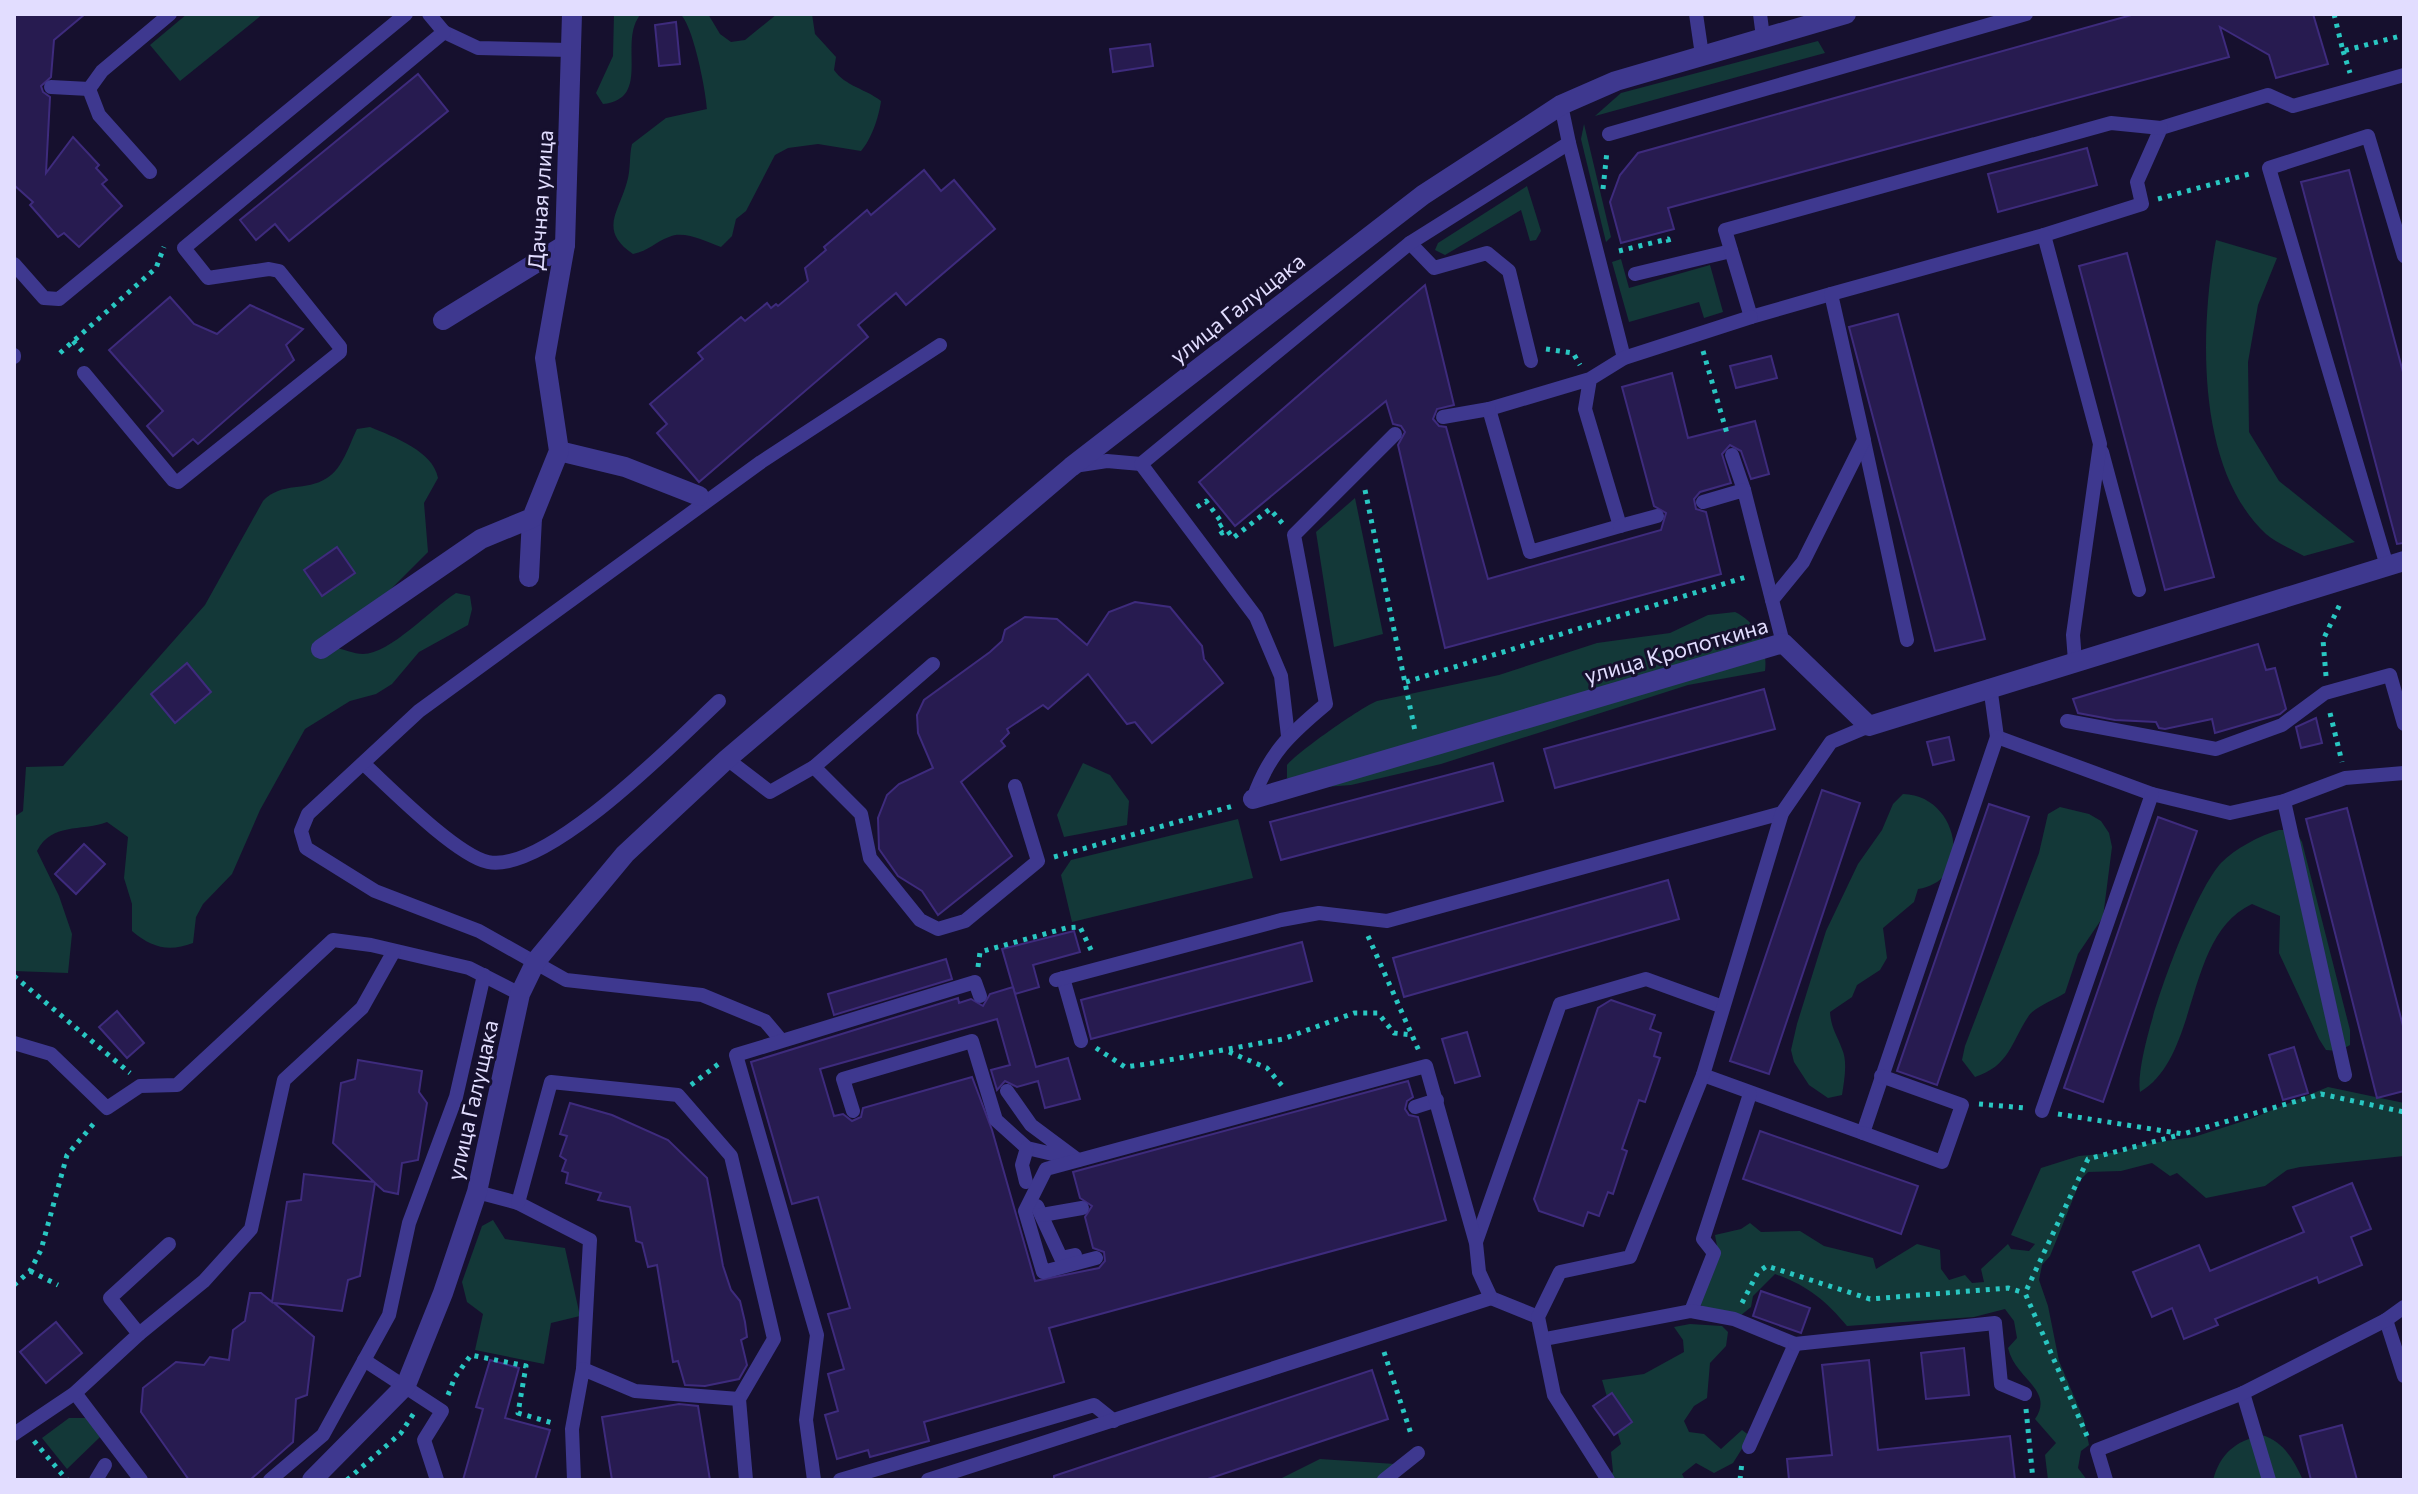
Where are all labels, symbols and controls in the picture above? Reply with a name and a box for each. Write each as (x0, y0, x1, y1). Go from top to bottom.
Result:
street label: Дачная улица (522, 129, 558, 271)
street label: улица Галущака (1164, 247, 1310, 369)
street label: улица Кропоткина (1581, 611, 1771, 689)
street label: улица Галущака (440, 1017, 504, 1183)

